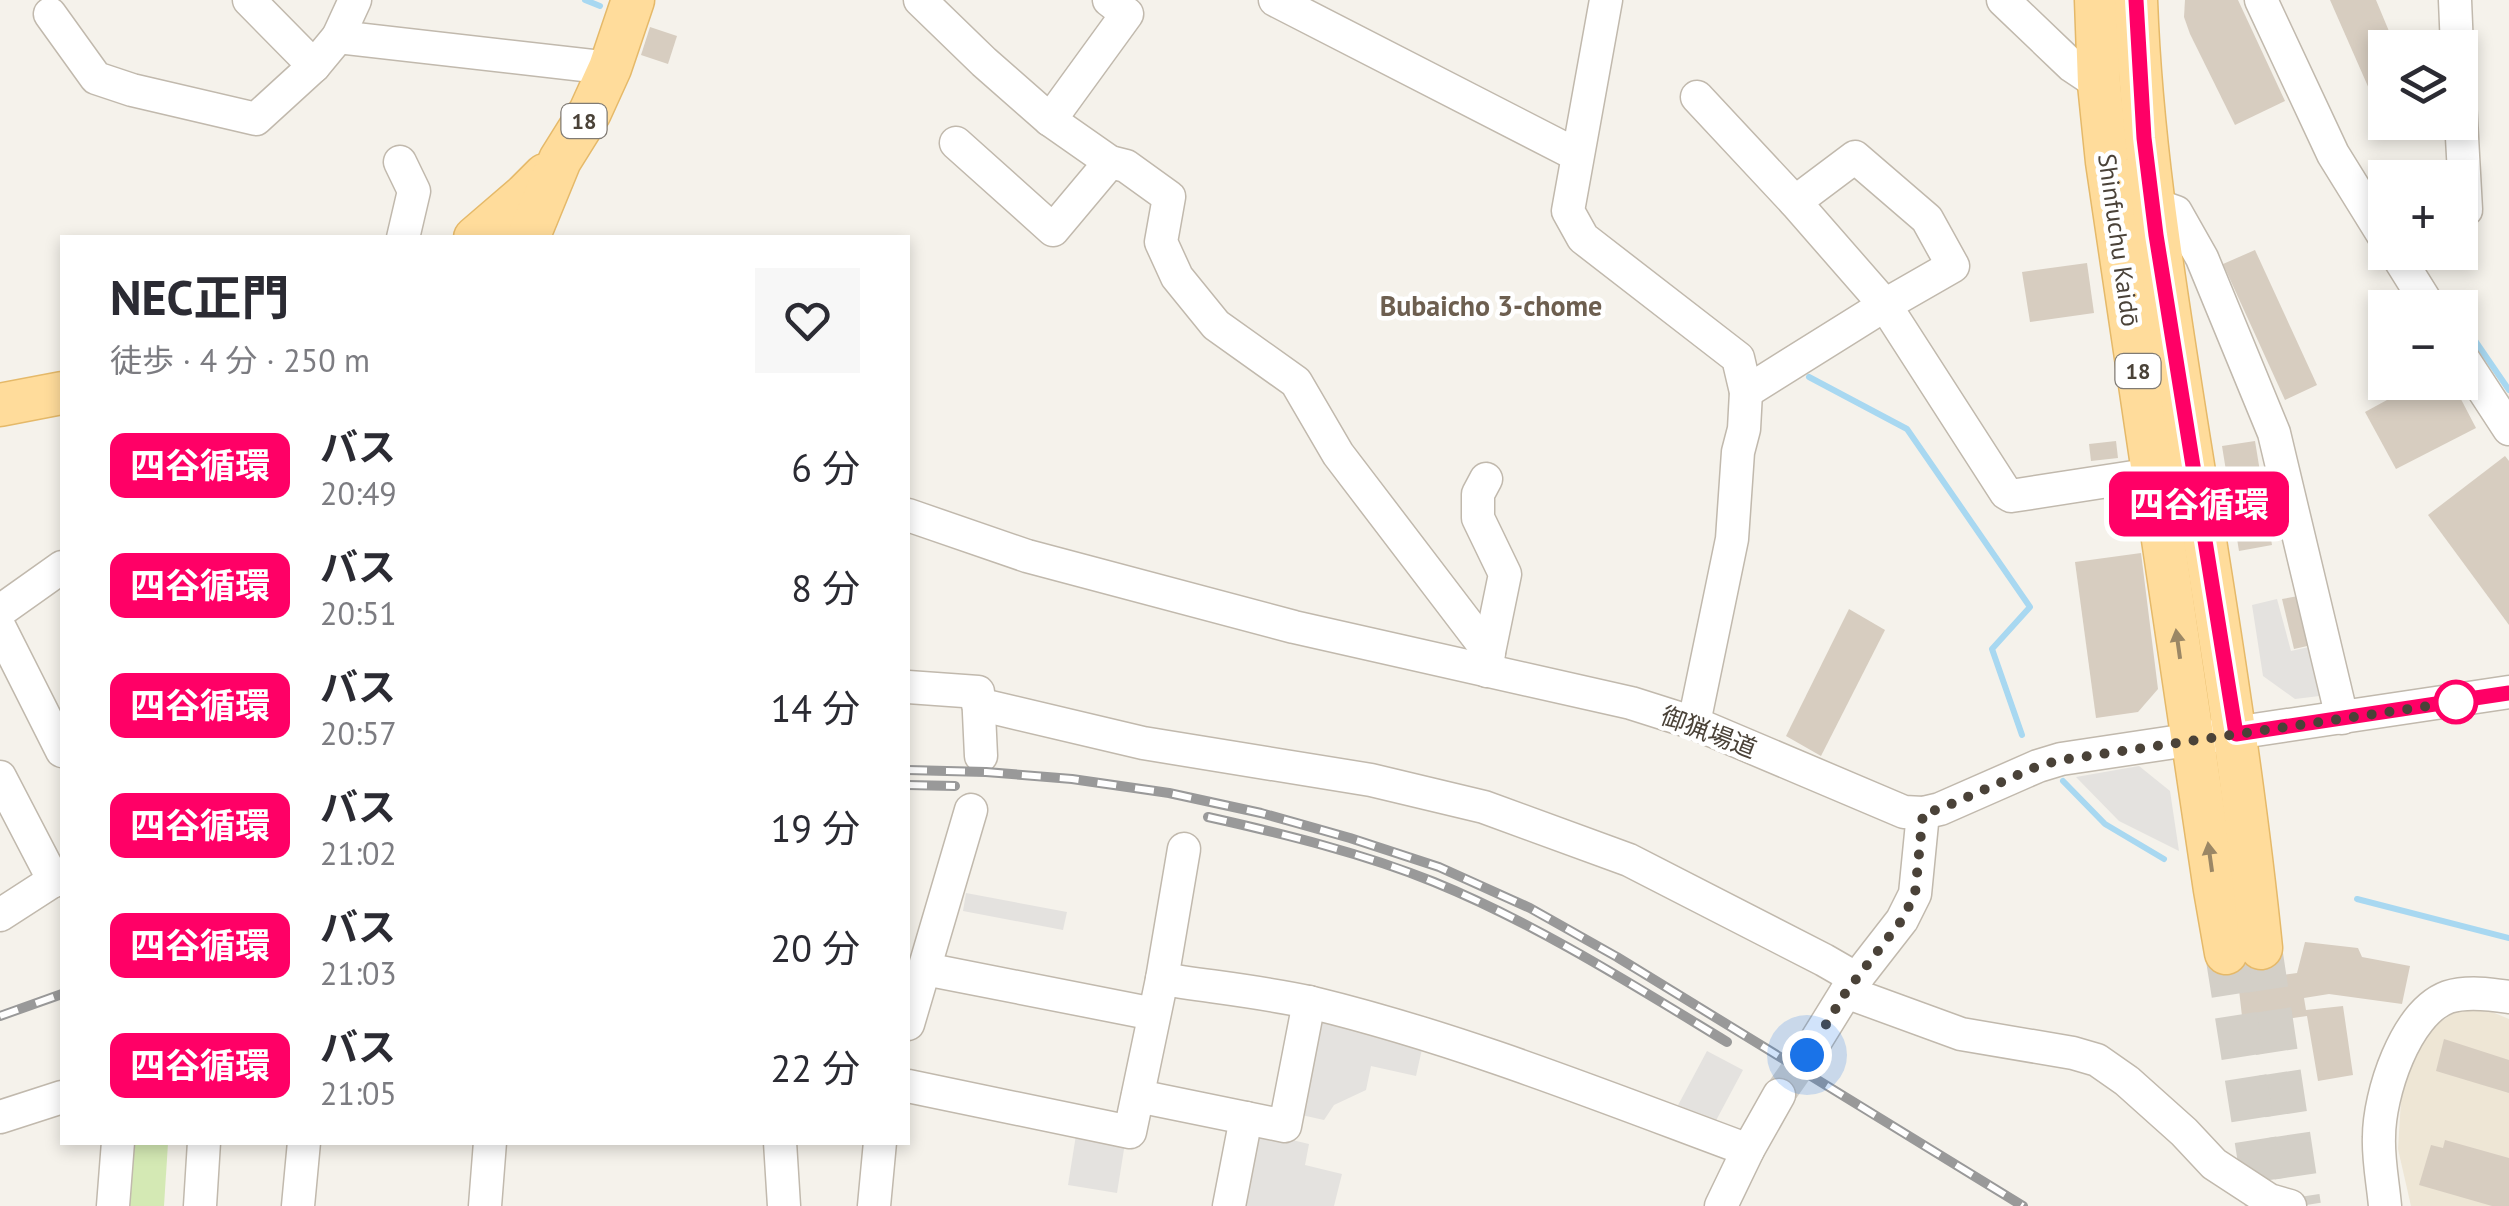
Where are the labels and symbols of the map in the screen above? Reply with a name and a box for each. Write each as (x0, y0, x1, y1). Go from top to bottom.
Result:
road number: 18 (562, 104, 606, 138)
street label: Shinfuchu Kaidō (2091, 151, 2147, 329)
district label: Bubaicho 3-chome (1380, 287, 1602, 324)
road number: 18 (2116, 354, 2160, 388)
line badge: 四谷循環 (2129, 472, 2269, 536)
one-way arrow (2170, 627, 2186, 659)
unlabelled marker (2435, 681, 2477, 723)
street label: 御猟場道 (1657, 699, 1761, 765)
one-way arrow (2201, 840, 2217, 872)
your location (1782, 1030, 1832, 1080)

